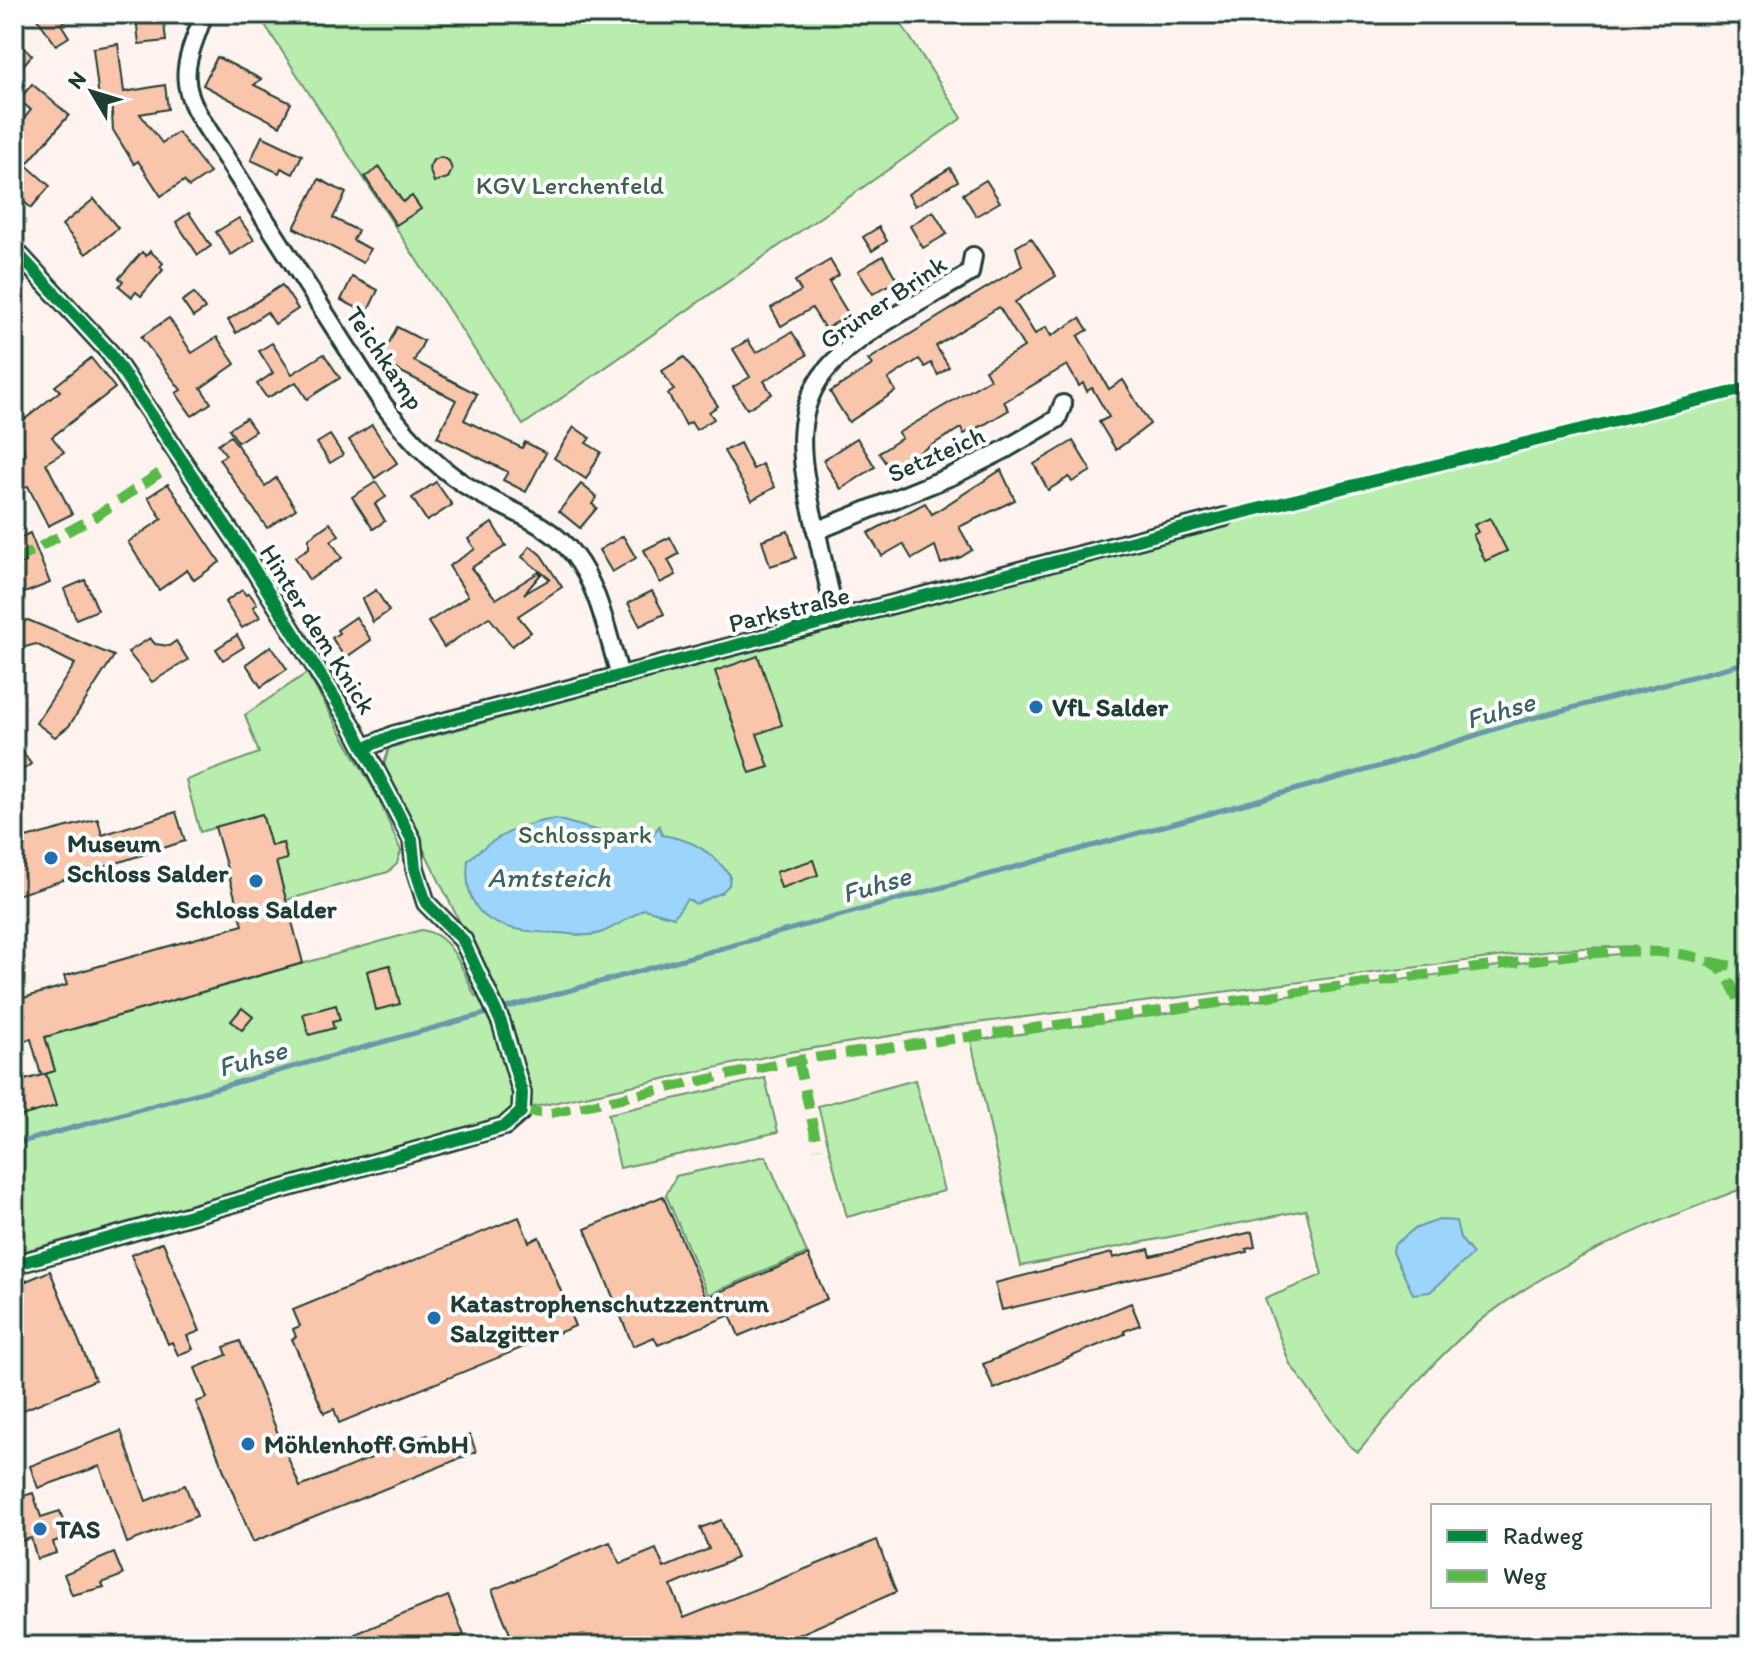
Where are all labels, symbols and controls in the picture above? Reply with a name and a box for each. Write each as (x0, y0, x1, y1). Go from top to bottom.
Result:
north arrow (52, 52, 132, 132)
text: N (61, 66, 92, 94)
park label: KGV Lerchenfeld (476, 169, 665, 201)
street label: Grüner Brink (813, 248, 953, 356)
street label: Teichkamp (339, 300, 431, 416)
street label: Setzteich (883, 418, 989, 490)
street label: Hinter dem Knick (253, 538, 383, 720)
street label: Parkstraße (725, 579, 853, 639)
water label: Fuhse (1461, 683, 1540, 736)
place label: VfL Salder (1052, 691, 1169, 723)
marker: VfL Salder (1027, 698, 1045, 716)
park label: Schlosspark (518, 818, 652, 850)
place label: Museum Schloss Salder (67, 827, 229, 889)
marker: Museum Schloss Salder (42, 849, 60, 867)
water label: Fuhse (837, 857, 916, 910)
water label: Amtsteich (487, 860, 611, 894)
marker: Schloss Salder (247, 872, 265, 890)
place label: Schloss Salder (175, 893, 338, 925)
water label: Fuhse (213, 1031, 292, 1084)
place label: Katastrophenschutzzentrum Salzgitter (450, 1287, 770, 1349)
marker: Katastrophenschutzzentrum Salzgitter (425, 1309, 443, 1327)
place label: Möhlenhoff GmbH (264, 1428, 469, 1460)
marker: Möhlenhoff GmbH (239, 1435, 257, 1453)
legend (1431, 1504, 1711, 1608)
place label: TAS (55, 1513, 101, 1545)
marker: TAS (31, 1520, 49, 1538)
text: Radweg (1503, 1521, 1584, 1550)
text: Weg (1503, 1561, 1547, 1590)

